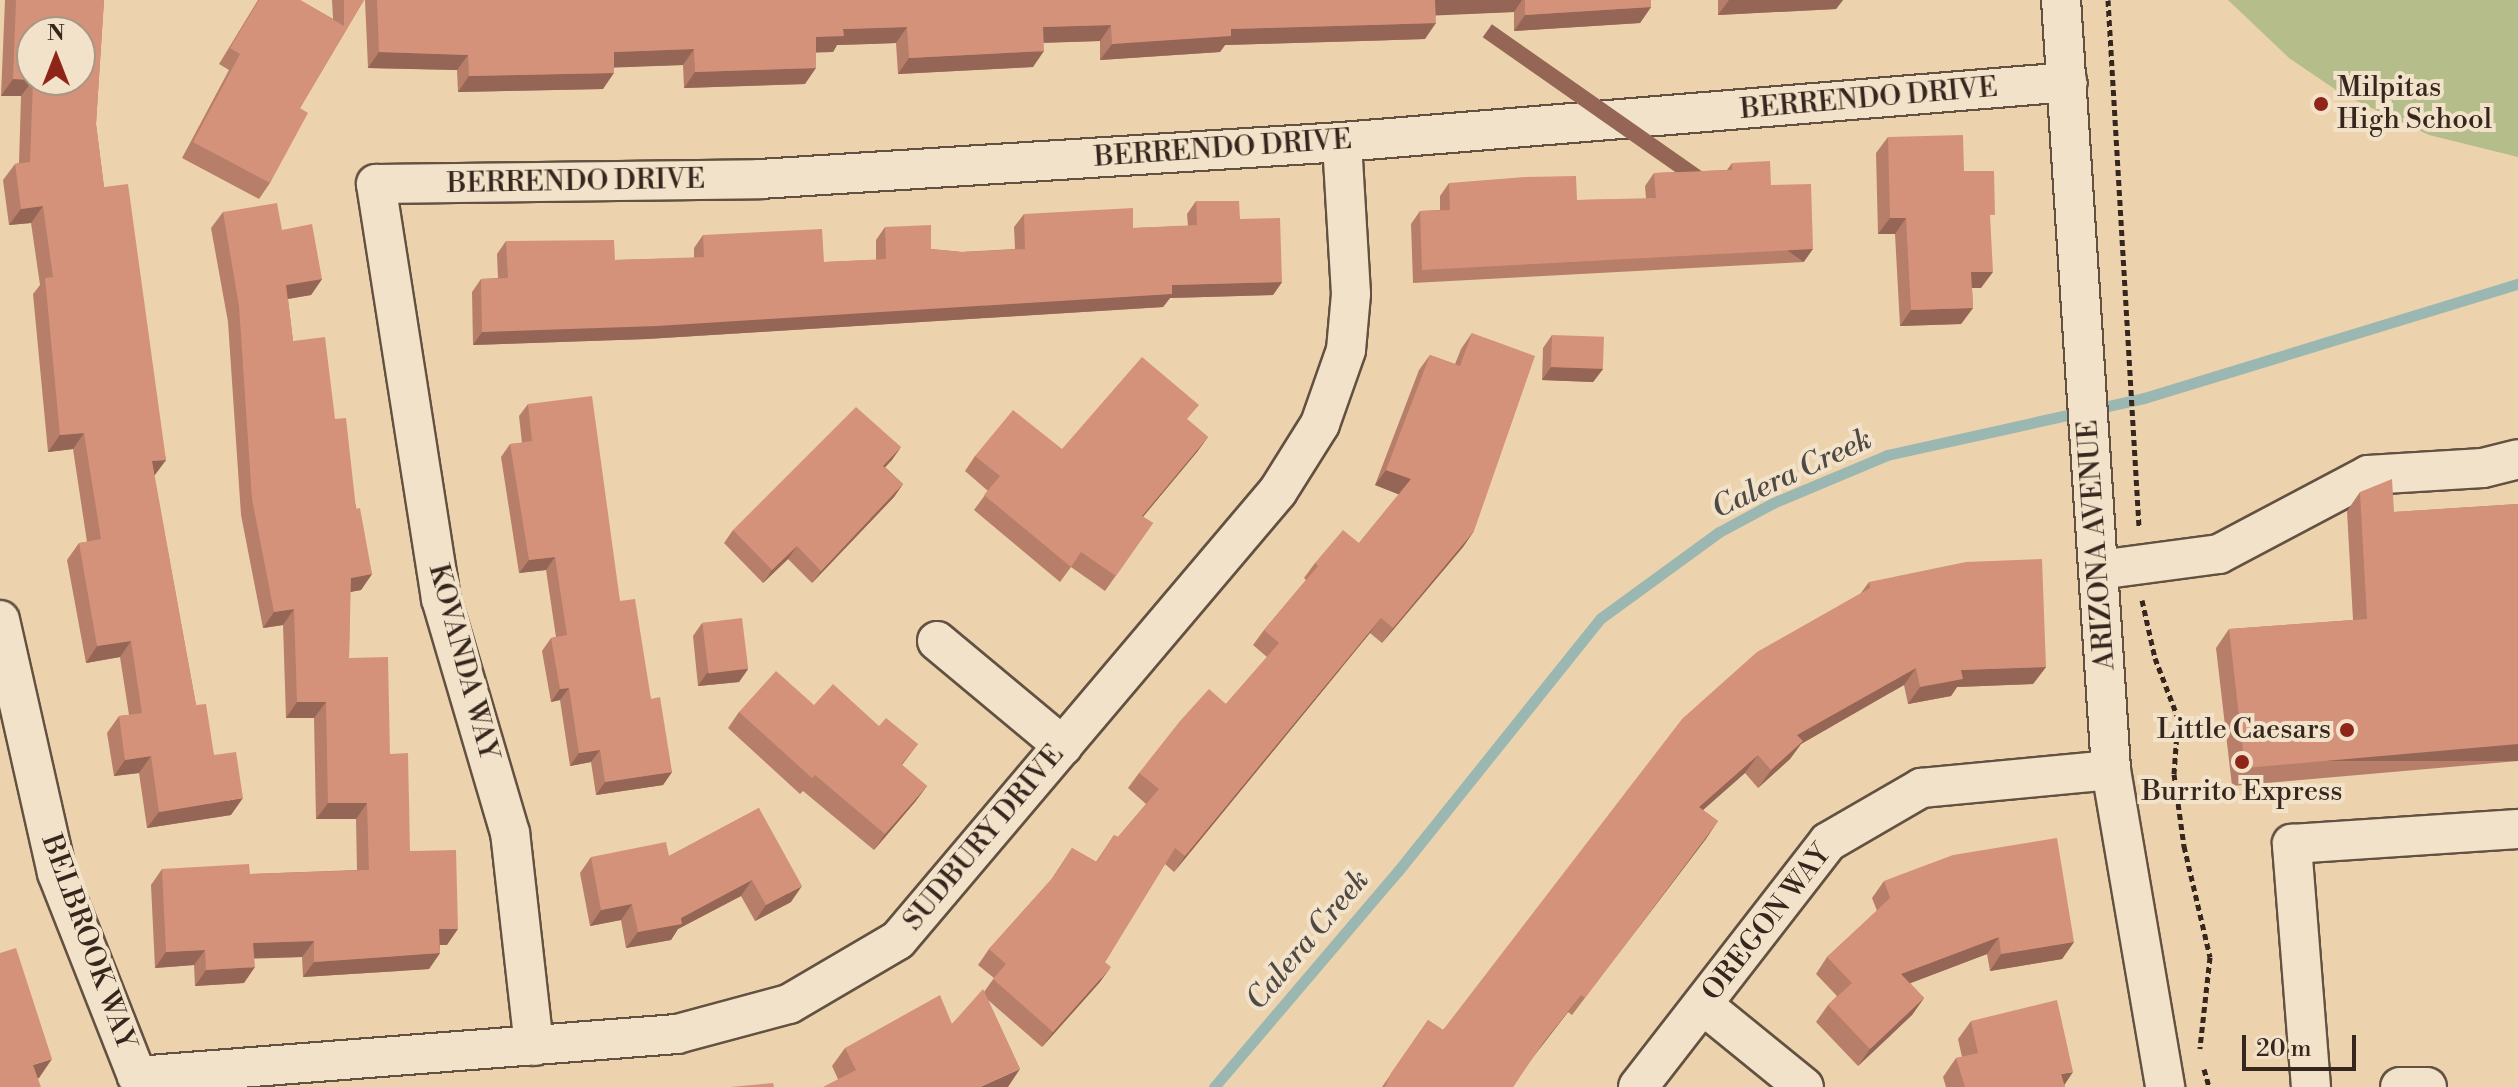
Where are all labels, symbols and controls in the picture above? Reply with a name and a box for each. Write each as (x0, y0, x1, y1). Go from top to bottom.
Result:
north arrow (16, 16, 96, 96)
text: N (47, 20, 65, 47)
street label: BERRENDO DRIVE (1739, 71, 1999, 127)
place label: Milpitas High School (2337, 71, 2492, 137)
marker: Milpitas High School (2312, 95, 2330, 113)
street label: BERRENDO DRIVE (1093, 123, 1353, 175)
street label: BERRENDO DRIVE (447, 163, 705, 201)
street label: ARIZONA AVENUE (2071, 419, 2123, 671)
water label: Calera Creek (1706, 421, 1878, 527)
street label: KOVANDA WAY (421, 560, 505, 764)
place label: Little Caesars (2157, 713, 2331, 747)
marker: Little Caesars (2338, 721, 2356, 739)
street label: SUDBURY DRIVE (897, 738, 1071, 938)
marker: Burrito Express (2233, 753, 2251, 771)
place label: Burrito Express (2141, 775, 2343, 809)
street label: BELBROOK WAY (34, 830, 142, 1054)
street label: OREGON WAY (1696, 838, 1838, 1008)
water label: Calera Creek (1239, 862, 1377, 1018)
scale bar (2246, 1019, 2360, 1069)
text: 20 m (2256, 1034, 2312, 1064)

